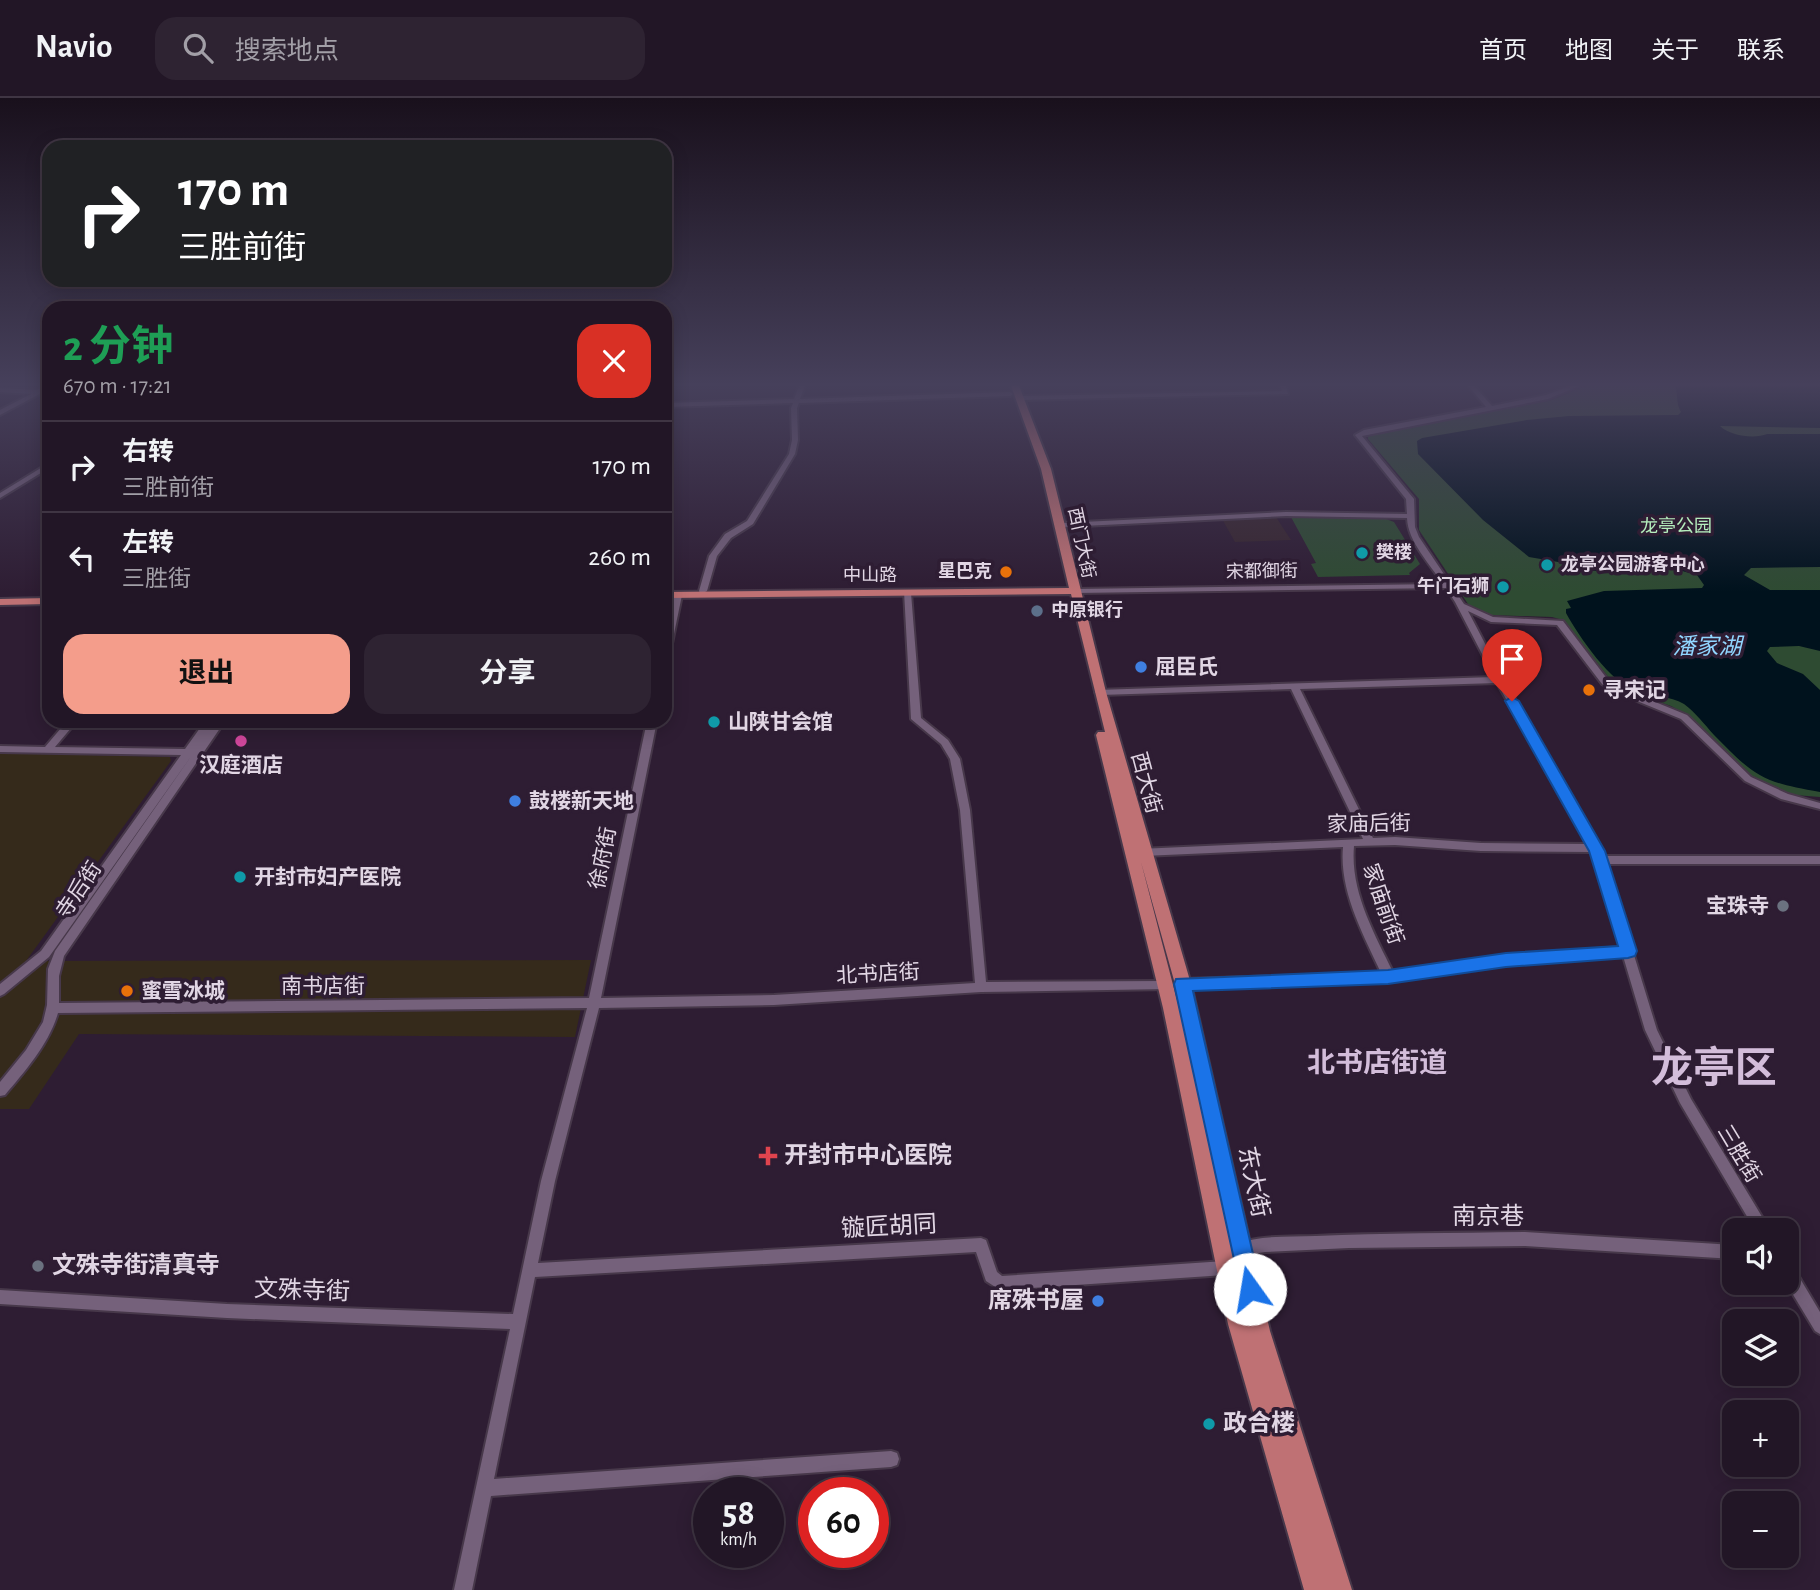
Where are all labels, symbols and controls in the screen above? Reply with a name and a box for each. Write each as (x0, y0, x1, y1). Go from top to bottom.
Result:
search box (155, 17, 645, 80)
icon: search (179, 29, 217, 67)
text: Navio (35, 31, 113, 64)
text: 搜索地点 (235, 38, 339, 64)
text: 首页 (1479, 39, 1527, 63)
text: 地图 (1565, 39, 1613, 63)
text: 关于 (1651, 39, 1699, 63)
text: 联系 (1737, 39, 1785, 63)
text: 170 m (178, 166, 289, 215)
icon: right (63, 168, 154, 259)
text: 三胜前街 (178, 232, 306, 264)
button: close (577, 324, 651, 398)
text: 2 分钟 (63, 326, 173, 368)
text: 670 m · 17:21 (63, 375, 172, 398)
text: 右转 (122, 439, 174, 465)
icon: right (63, 448, 101, 486)
text: 170 m (592, 453, 651, 479)
text: 三胜前街 (122, 477, 214, 500)
street label: 西门大街 (1065, 505, 1099, 580)
park label: 龙亭公园 (1640, 516, 1712, 536)
text: 左转 (122, 530, 174, 556)
icon: left (63, 539, 101, 577)
place label: 樊楼 (1376, 543, 1412, 562)
text: 260 m (588, 544, 651, 570)
marker: 樊楼 (1354, 545, 1370, 561)
place label: 龙亭公园游客中心 (1561, 554, 1705, 574)
marker: 龙亭公园游客中心 (1539, 557, 1555, 573)
street label: 宋都御街 (1226, 560, 1298, 582)
place label: 星巴克 (938, 562, 992, 581)
marker: 星巴克 (998, 564, 1014, 580)
street label: 中山路 (843, 565, 897, 585)
text: 三胜街 (122, 568, 191, 591)
place label: 午门石狮 (1417, 576, 1489, 596)
marker: 午门石狮 (1495, 579, 1511, 595)
place label: 中原银行 (1051, 599, 1123, 620)
marker: 中原银行 (1029, 603, 1045, 619)
pin (1482, 629, 1542, 701)
button: 退出 (63, 634, 350, 714)
button: 分享 (364, 634, 651, 714)
water label: 潘家湖 (1673, 634, 1745, 659)
icon: arrive (1493, 640, 1531, 678)
place label: 屈臣氏 (1155, 656, 1218, 678)
marker: 屈臣氏 (1133, 659, 1149, 675)
place label: 寻宋记 (1603, 679, 1666, 701)
marker: 寻宋记 (1581, 682, 1597, 698)
place label: 山陕甘会馆 (728, 711, 833, 733)
marker: 山陕甘会馆 (706, 714, 722, 730)
marker: 汉庭酒店 (233, 733, 249, 749)
street label: 西大街 (1128, 750, 1165, 816)
place label: 汉庭酒店 (199, 753, 283, 776)
place label: 鼓楼新天地 (529, 789, 634, 812)
marker: 鼓楼新天地 (507, 793, 523, 809)
street label: 家庙后街 (1327, 812, 1411, 835)
street label: 徐府街 (586, 825, 619, 891)
street label: 寺后街 (52, 857, 105, 922)
street label: 家庙前街 (1359, 861, 1408, 947)
place label: 开封市妇产医院 (254, 866, 401, 888)
marker: 开封市妇产医院 (232, 869, 248, 885)
place label: 宝珠寺 (1706, 894, 1769, 917)
marker: 宝珠寺 (1775, 898, 1791, 914)
street label: 北书店街 (835, 960, 920, 987)
street label: 南书店街 (281, 975, 365, 997)
place label: 蜜雪冰城 (141, 980, 225, 1002)
marker: 蜜雪冰城 (119, 983, 135, 999)
district label: 龙亭区 (1651, 1045, 1777, 1090)
district label: 北书店街道 (1307, 1047, 1447, 1078)
street label: 三胜街 (1714, 1121, 1765, 1186)
place label: 开封市中心医院 (784, 1142, 952, 1168)
street label: 东大街 (1234, 1144, 1274, 1220)
marker: 开封市中心医院 (758, 1146, 778, 1166)
street label: 南京巷 (1452, 1203, 1524, 1229)
street label: 镟匠胡同 (840, 1211, 938, 1241)
map controls (1722, 1218, 1799, 1568)
button: sound (1722, 1218, 1799, 1295)
place label: 文殊寺街清真寺 (52, 1252, 220, 1278)
position arrow (1213, 1252, 1287, 1326)
marker: 文殊寺街清真寺 (30, 1258, 46, 1274)
street label: 文殊寺街 (254, 1275, 350, 1305)
place label: 席殊书屋 (988, 1287, 1084, 1313)
marker: 席殊书屋 (1090, 1293, 1106, 1309)
button: layers (1722, 1309, 1799, 1386)
button: + (1722, 1400, 1799, 1477)
place label: 政合楼 (1223, 1410, 1295, 1436)
marker: 政合楼 (1201, 1416, 1217, 1432)
speed limit sign: 60 (798, 1477, 889, 1568)
button: − (1722, 1491, 1799, 1568)
text: 58 (722, 1496, 755, 1531)
text: km/h (720, 1531, 757, 1549)

